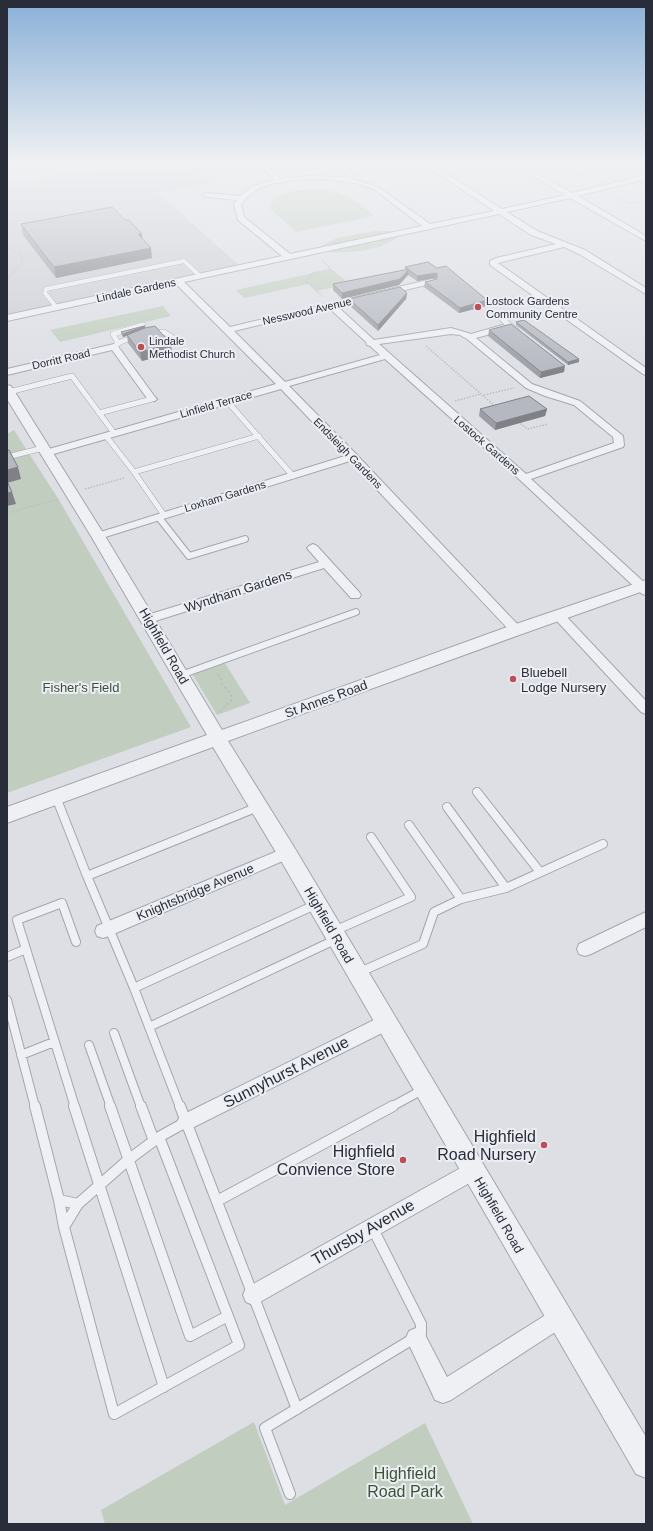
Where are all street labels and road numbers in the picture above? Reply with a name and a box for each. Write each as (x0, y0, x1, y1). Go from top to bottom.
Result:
street label: Lindale Gardens (95, 276, 177, 304)
street label: Nesswood Avenue (261, 295, 353, 327)
street label: Dorritt Road (31, 346, 91, 372)
street label: Linfield Terrace (179, 388, 253, 420)
street label: Lostock Gardens (452, 413, 523, 477)
street label: Endsleigh Gardens (311, 415, 385, 491)
street label: Loxham Gardens (183, 478, 268, 514)
street label: Wyndham Gardens (182, 566, 294, 615)
street label: Highfield Road (136, 605, 192, 687)
street label: St Annes Road (283, 677, 369, 721)
street label: Knightsbridge Avenue (134, 860, 256, 924)
street label: Highfield Road (301, 884, 357, 966)
street label: Sunnyhurst Avenue (220, 1033, 352, 1111)
street label: Highfield Road (471, 1174, 527, 1256)
street label: Thursby Avenue (309, 1196, 417, 1268)

